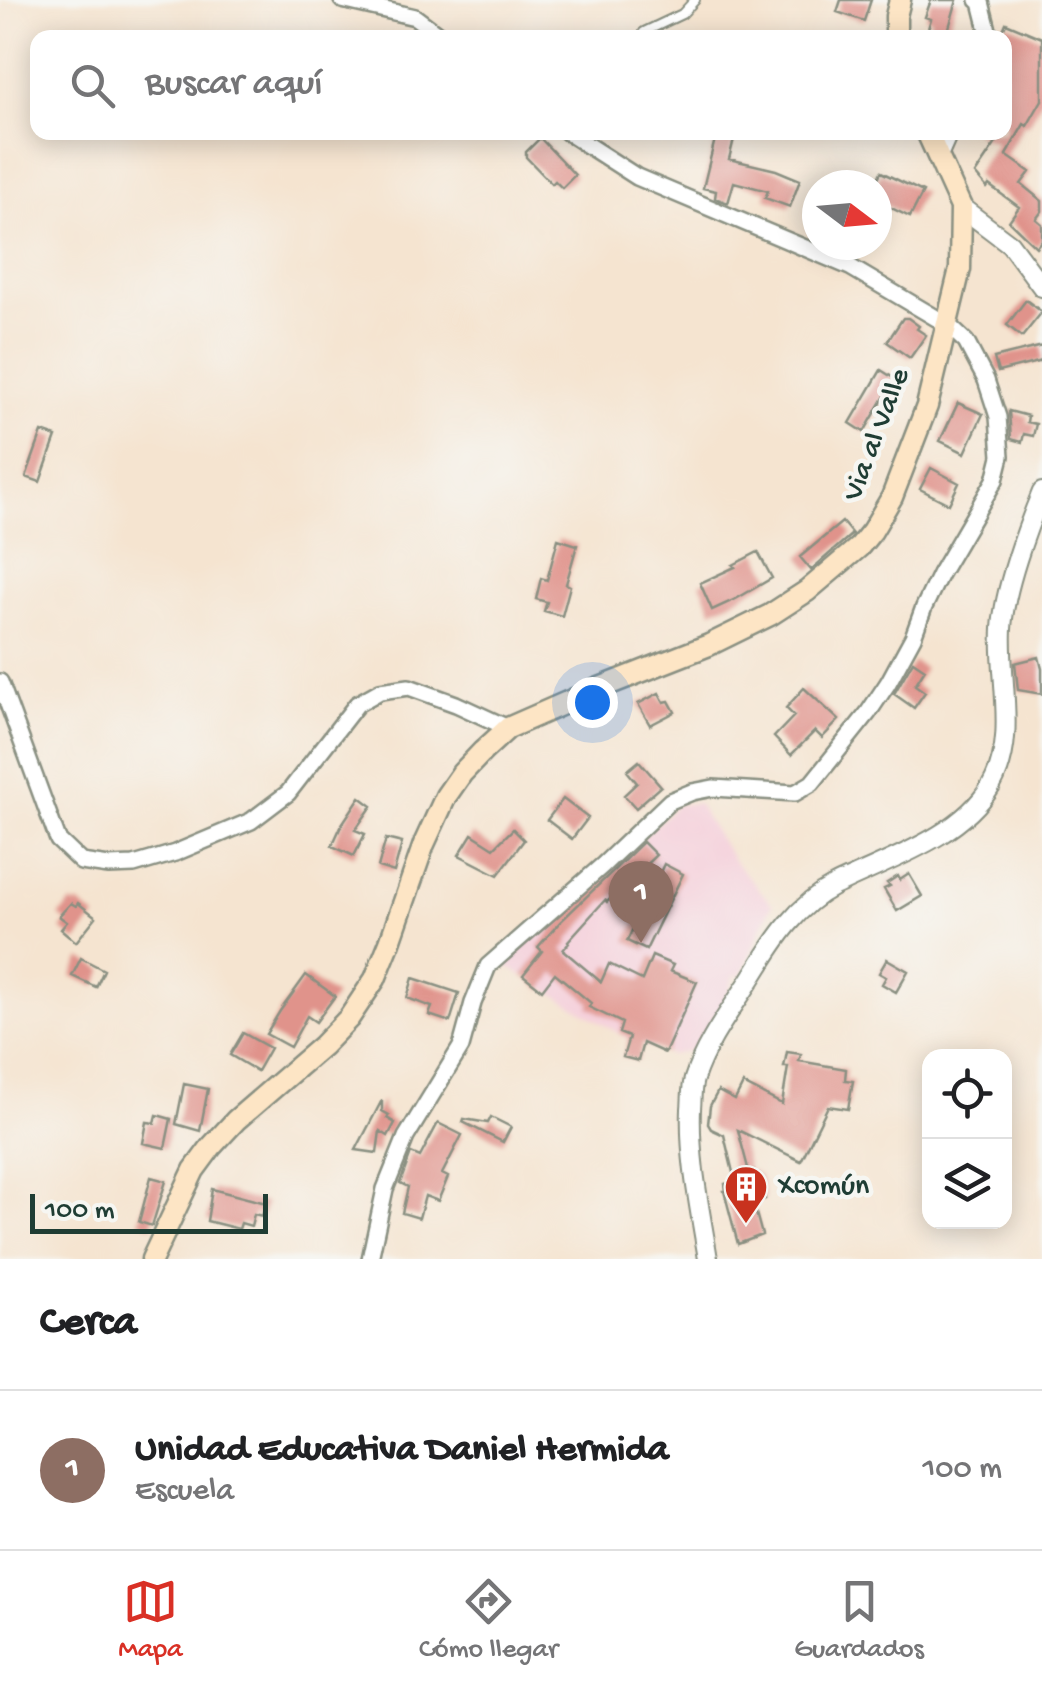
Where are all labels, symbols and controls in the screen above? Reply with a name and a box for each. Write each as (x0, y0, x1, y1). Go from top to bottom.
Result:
search box (30, 30, 1012, 140)
icon: search (65, 58, 120, 113)
text: Buscar aquí (145, 63, 323, 107)
north arrow (802, 170, 892, 260)
street label: Via al Valle (836, 363, 919, 507)
your location (567, 677, 618, 728)
pin: 1 (608, 860, 674, 943)
map controls (922, 1049, 1012, 1229)
button: locate (922, 1049, 1012, 1139)
button: layers (922, 1139, 1012, 1229)
building icon: Xcomún (723, 1164, 769, 1225)
place label: Xcomún (777, 1170, 869, 1205)
scale bar (30, 1189, 268, 1234)
text: 100 m (45, 1195, 115, 1228)
text: Cerca (40, 1300, 137, 1349)
text: Unidad Educativa Daniel Hermida (135, 1429, 669, 1473)
text: 1 (66, 1451, 79, 1489)
text: 100 m (922, 1451, 1002, 1489)
text: Escuela (135, 1473, 234, 1511)
tab: Mapa (118, 1574, 183, 1667)
tab: Cómo llegar (419, 1574, 558, 1667)
tab: Guardados (794, 1574, 924, 1667)

